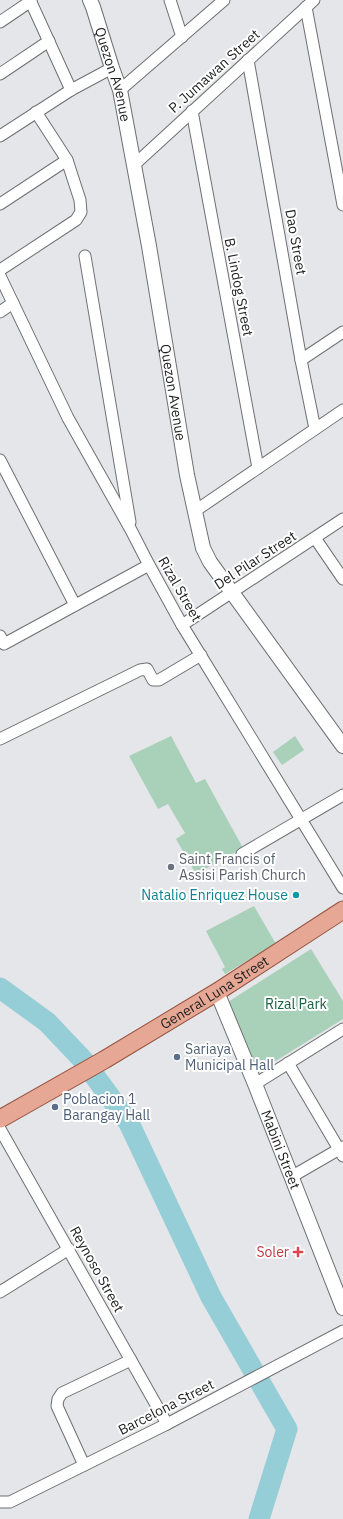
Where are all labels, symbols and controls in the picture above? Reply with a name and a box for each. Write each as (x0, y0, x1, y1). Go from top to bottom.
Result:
street label: Quezon Avenue (91, 25, 135, 123)
street label: P. Jumawan Street (165, 25, 263, 117)
street label: Dao Street (281, 208, 311, 276)
street label: B. Lindog Street (221, 236, 257, 338)
street label: Quezon Avenue (156, 343, 190, 442)
street label: Del Pilar Street (211, 527, 300, 593)
street label: Rizal Street (154, 553, 206, 625)
place label: Saint Francis of Assisi Parish Church (179, 850, 306, 884)
marker: Saint Francis of Assisi Parish Church (166, 862, 176, 872)
place label: Natalio Enriquez House (141, 886, 288, 904)
marker: Natalio Enriquez House (291, 890, 301, 900)
street label: General Luna Street (157, 952, 272, 1033)
park label: Rizal Park (265, 995, 328, 1013)
place label: Sariaya Municipal Hall (185, 1040, 274, 1074)
marker: Sariaya Municipal Hall (172, 1052, 182, 1062)
place label: Poblacion 1 Barangay Hall (63, 1090, 150, 1124)
marker: Poblacion 1 Barangay Hall (50, 1102, 60, 1112)
street label: Mabini Street (257, 1107, 304, 1192)
street label: Reynoso Street (66, 1223, 128, 1315)
place label: Soler (256, 1243, 289, 1261)
marker: Soler (292, 1246, 304, 1258)
street label: Barcelona Street (115, 1375, 217, 1439)

